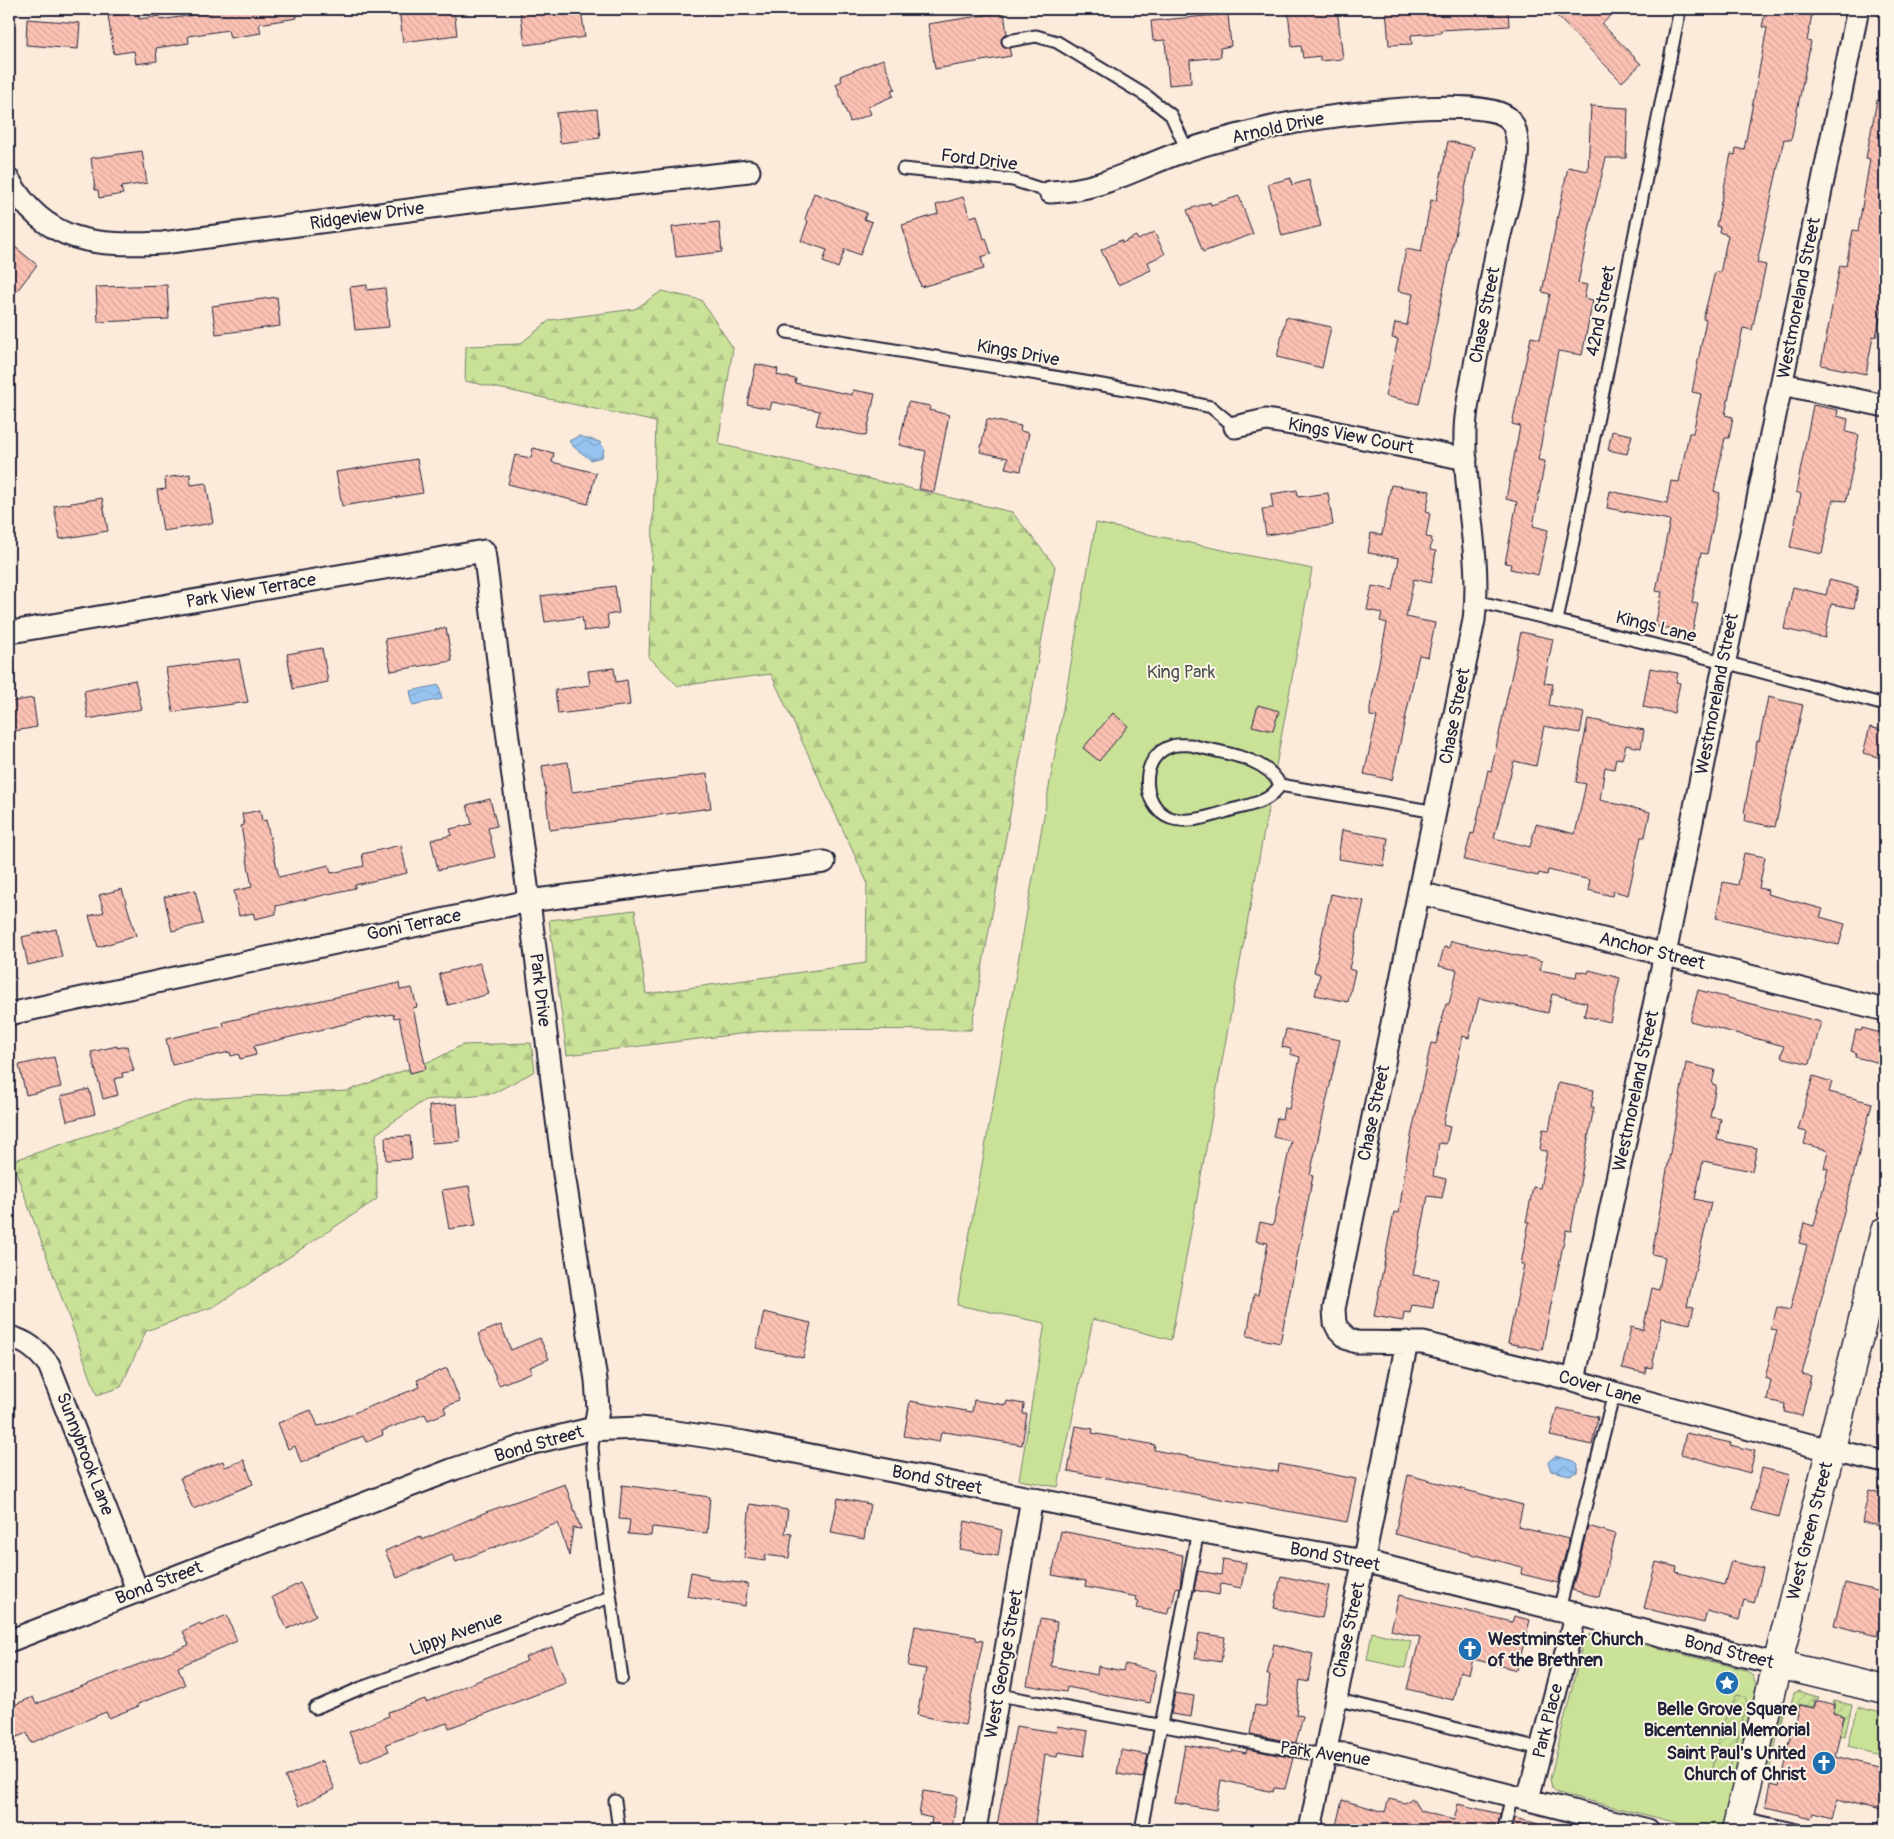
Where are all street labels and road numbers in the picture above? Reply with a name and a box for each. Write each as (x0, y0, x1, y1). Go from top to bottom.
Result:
street label: Arnold Drive (1230, 107, 1326, 149)
street label: Ford Drive (939, 144, 1019, 176)
street label: Ridgeview Drive (308, 197, 426, 235)
street label: Westmoreland Street (1772, 215, 1826, 381)
street label: 42nd Street (1581, 263, 1621, 358)
street label: Chase Street (1464, 264, 1506, 365)
street label: Kings Drive (975, 334, 1061, 372)
street label: Kings View Court (1286, 413, 1416, 460)
street label: Park View Terrace (184, 568, 318, 614)
street label: Kings Lane (1613, 606, 1699, 648)
street label: Westmoreland Street (1690, 611, 1744, 777)
street label: Chase Street (1434, 665, 1476, 766)
street label: Goni Terrace (365, 904, 463, 946)
street label: Anchor Street (1597, 927, 1708, 975)
street label: Park Drive (524, 952, 556, 1028)
street label: Westmoreland Street (1608, 1008, 1664, 1174)
street label: Chase Street (1353, 1062, 1396, 1163)
street label: Cover Lane (1556, 1365, 1644, 1411)
street label: Sunnybrook Lane (51, 1389, 119, 1519)
street label: Bond Street (492, 1420, 587, 1468)
street label: West Green Street (1782, 1459, 1838, 1603)
street label: Bond Street (890, 1460, 985, 1500)
street label: Bond Street (1288, 1537, 1383, 1577)
street label: Bond Street (112, 1556, 206, 1610)
street label: Chase Street (1328, 1579, 1371, 1680)
street label: West George Street (980, 1587, 1029, 1740)
street label: Lippy Avenue (406, 1607, 506, 1661)
street label: Bond Street (1682, 1630, 1777, 1674)
street label: Park Place (1528, 1681, 1568, 1761)
street label: Park Avenue (1278, 1736, 1372, 1772)

